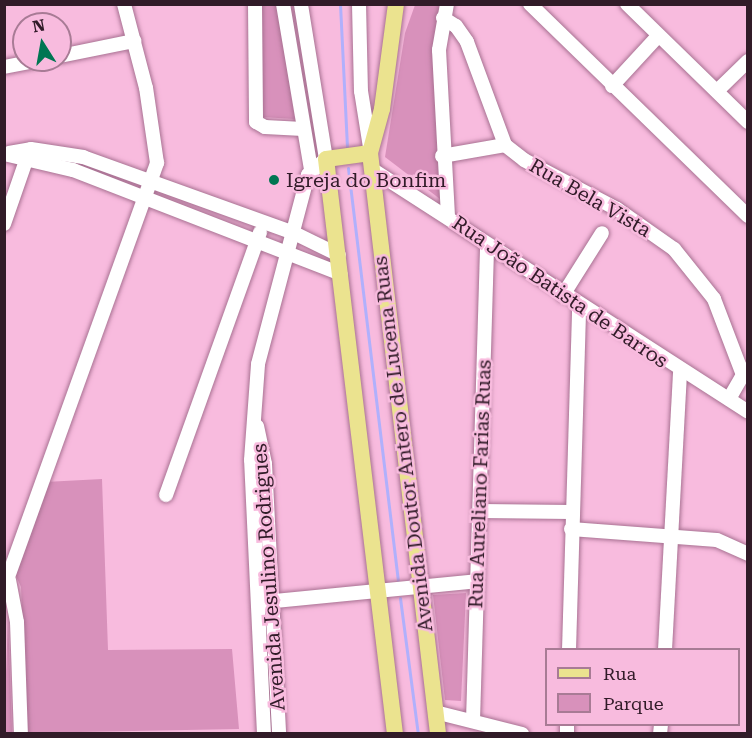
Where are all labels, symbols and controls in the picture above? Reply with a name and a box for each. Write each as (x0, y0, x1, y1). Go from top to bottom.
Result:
north arrow (12, 12, 72, 72)
text: N (31, 15, 47, 36)
street label: Rua Bela Vista (525, 154, 655, 242)
place label: Igreja do Bonfim (286, 168, 446, 192)
marker: Igreja do Bonfim (267, 173, 281, 187)
street label: Rua João Batista de Barros (448, 211, 672, 373)
street label: Avenida Doutor Antero de Lucena Ruas (368, 255, 438, 633)
street label: Rua Aureliano Farias Ruas (464, 359, 496, 609)
street label: Avenida Jesulino Rodrigues (248, 443, 290, 711)
legend (545, 648, 740, 726)
text: Rua (603, 663, 636, 684)
text: Parque (603, 693, 664, 714)

